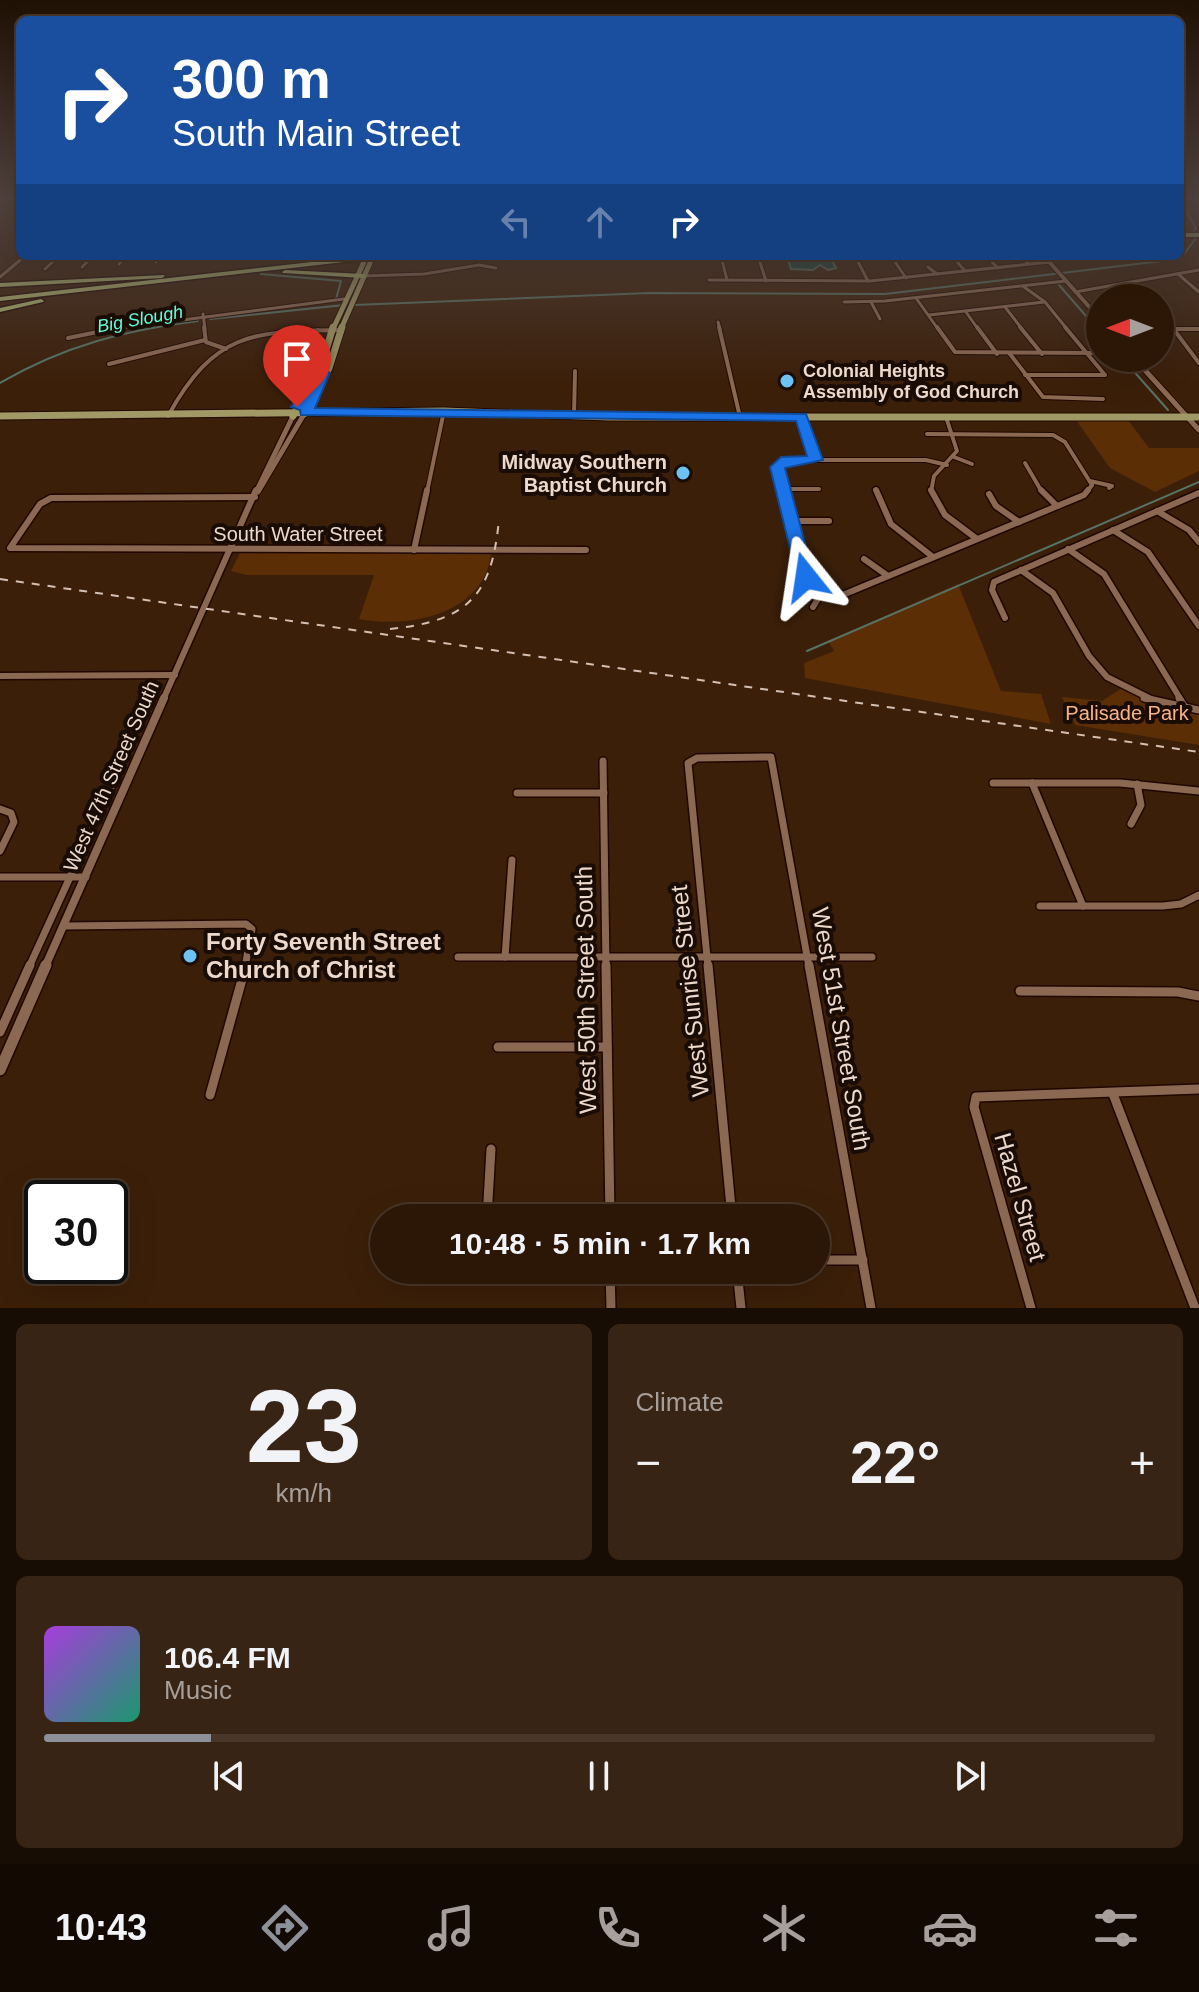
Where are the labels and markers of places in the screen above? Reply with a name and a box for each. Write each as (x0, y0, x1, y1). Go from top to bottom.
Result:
pin (263, 325, 331, 407)
place label: Colonial Heights Assembly of God Church (803, 361, 1019, 402)
marker: Colonial Heights Assembly of God Church (778, 372, 796, 390)
place label: Midway Southern Baptist Church (501, 451, 667, 496)
marker: Midway Southern Baptist Church (674, 464, 692, 482)
place label: Forty Seventh Street Church of Christ (206, 928, 441, 983)
marker: Forty Seventh Street Church of Christ (181, 947, 199, 965)

